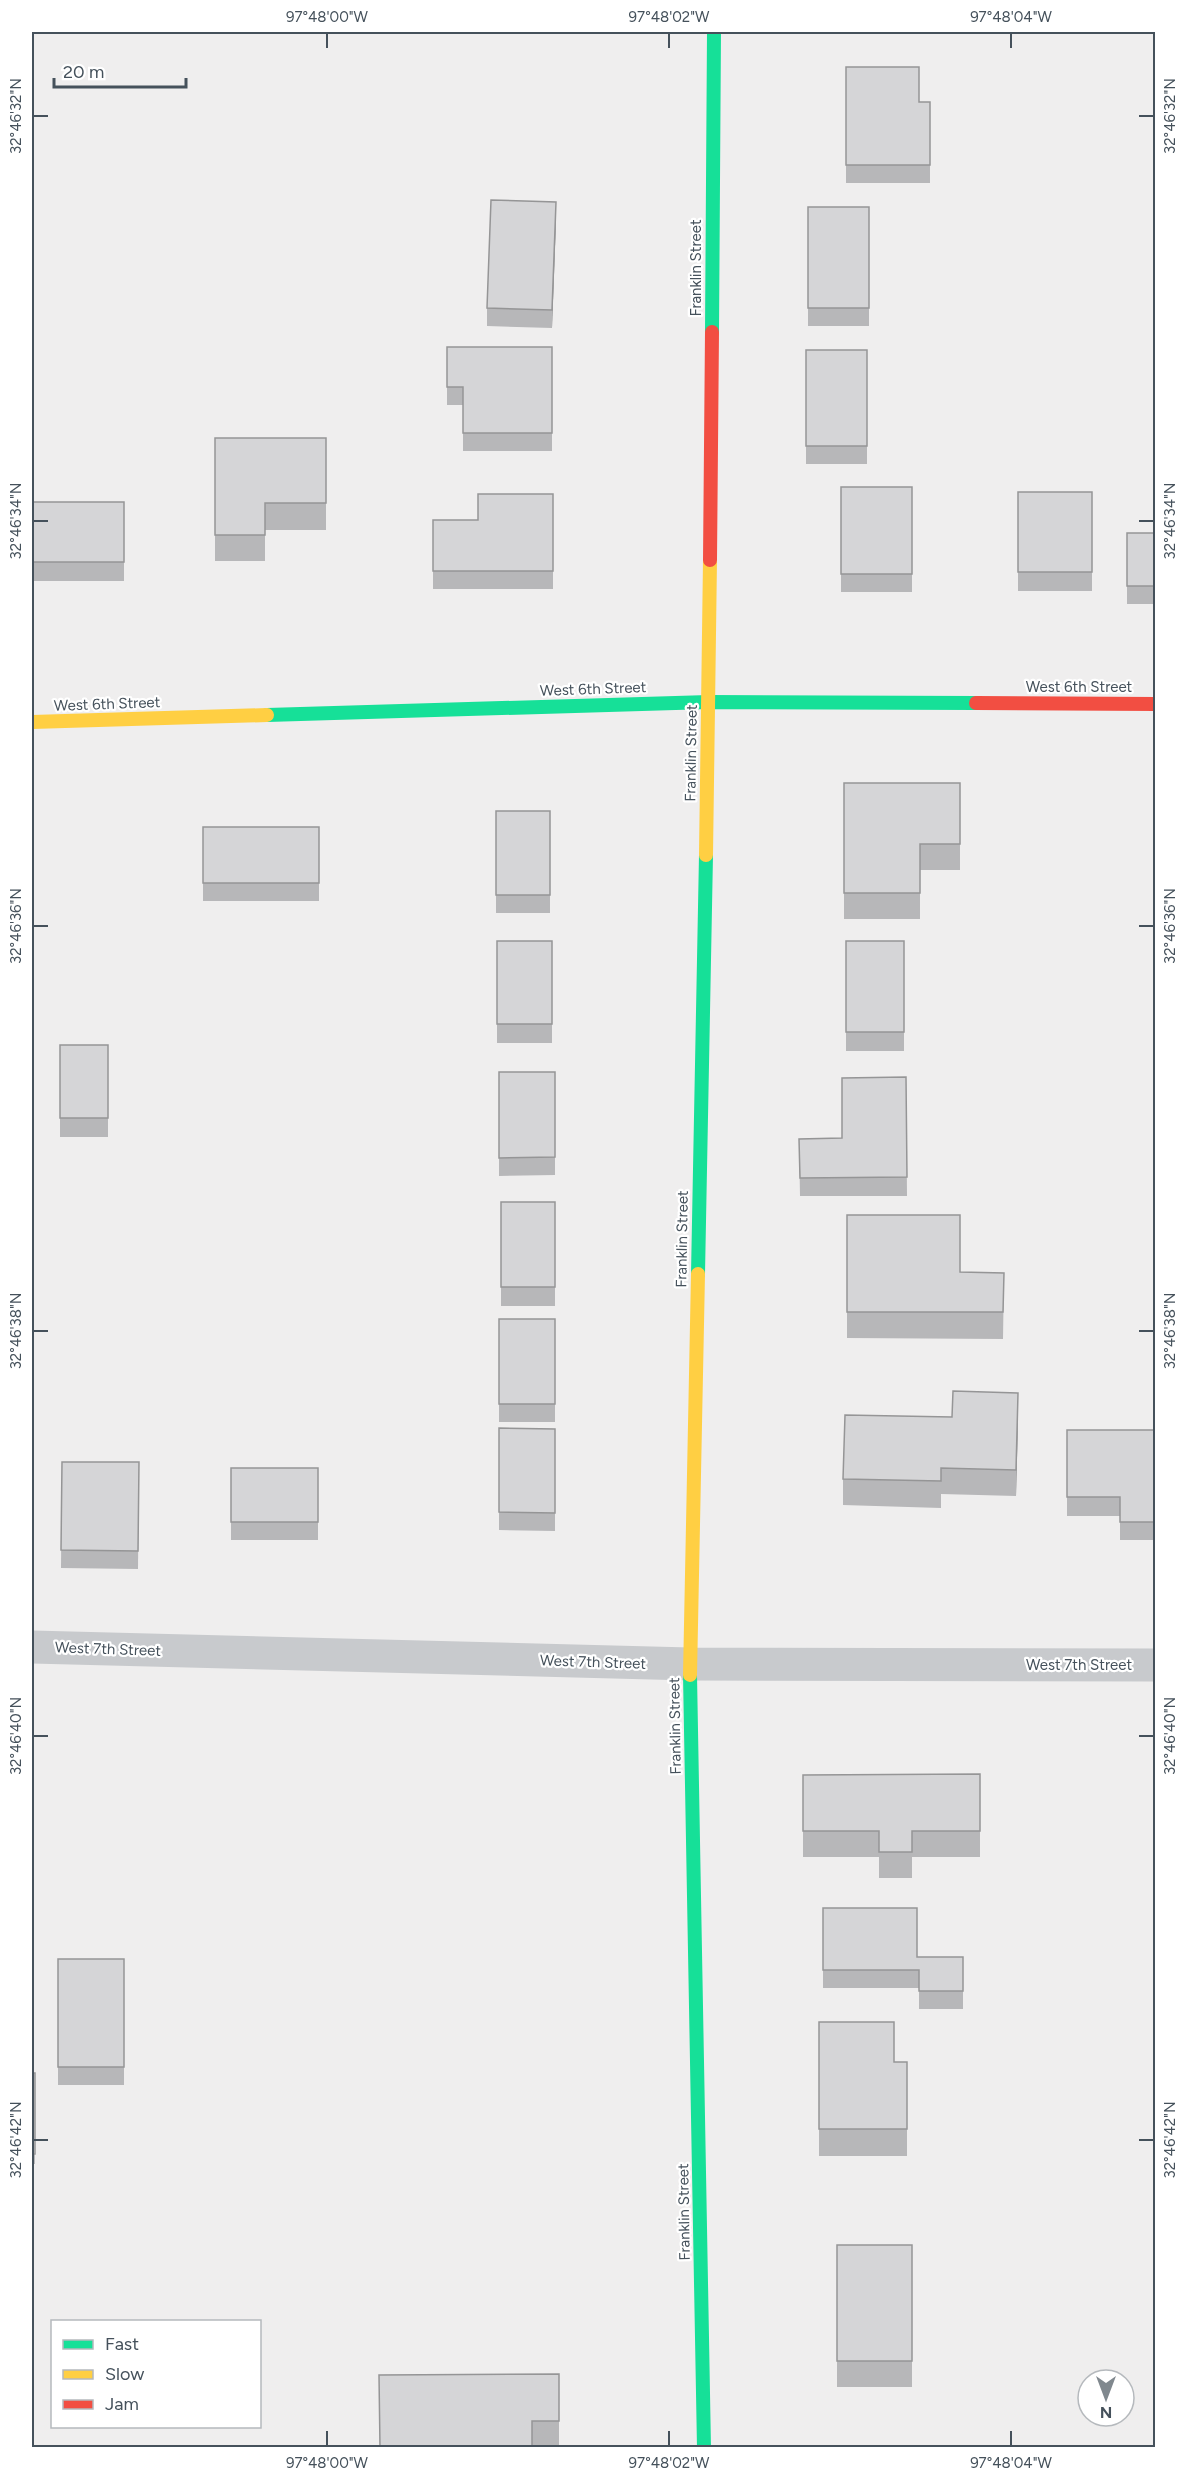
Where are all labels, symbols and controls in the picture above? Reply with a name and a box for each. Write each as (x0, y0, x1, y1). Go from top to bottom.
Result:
text: 97°48'00"W (286, 8, 369, 26)
text: 97°48'02"W (629, 8, 710, 26)
text: 97°48'04"W (970, 8, 1052, 26)
scale bar (54, 51, 186, 89)
text: 20 m (63, 61, 104, 83)
text: 32°46'32"N (7, 78, 25, 154)
text: 32°46'32"N (1161, 78, 1179, 154)
street label: Franklin Street (687, 219, 705, 317)
text: 32°46'34"N (7, 483, 25, 559)
text: 32°46'34"N (1161, 483, 1179, 559)
street label: West 6th Street (539, 678, 647, 700)
street label: West 6th Street (1026, 678, 1133, 696)
street label: West 6th Street (53, 693, 161, 715)
street label: Franklin Street (681, 704, 701, 802)
text: 32°46'36"N (7, 888, 25, 964)
text: 32°46'36"N (1161, 888, 1179, 964)
street label: Franklin Street (672, 1190, 692, 1288)
text: 32°46'38"N (7, 1293, 25, 1369)
text: 32°46'38"N (1161, 1293, 1179, 1369)
street label: West 7th Street (55, 1638, 162, 1660)
street label: West 7th Street (540, 1651, 647, 1673)
street label: West 7th Street (1026, 1656, 1132, 1674)
street label: Franklin Street (665, 1677, 685, 1775)
text: 32°46'40"N (7, 1697, 25, 1775)
text: 32°46'40"N (1161, 1697, 1179, 1775)
text: 32°46'42"N (7, 2102, 25, 2179)
text: 32°46'42"N (1161, 2102, 1179, 2179)
street label: Franklin Street (674, 2163, 694, 2261)
legend (51, 2320, 261, 2428)
text: Fast (105, 2333, 139, 2355)
text: Slow (105, 2363, 144, 2385)
north arrow (1076, 2368, 1136, 2428)
text: Jam (105, 2393, 139, 2415)
text: N (1100, 2403, 1112, 2422)
text: 97°48'00"W (286, 2454, 369, 2472)
text: 97°48'02"W (629, 2454, 710, 2472)
text: 97°48'04"W (970, 2454, 1052, 2472)

